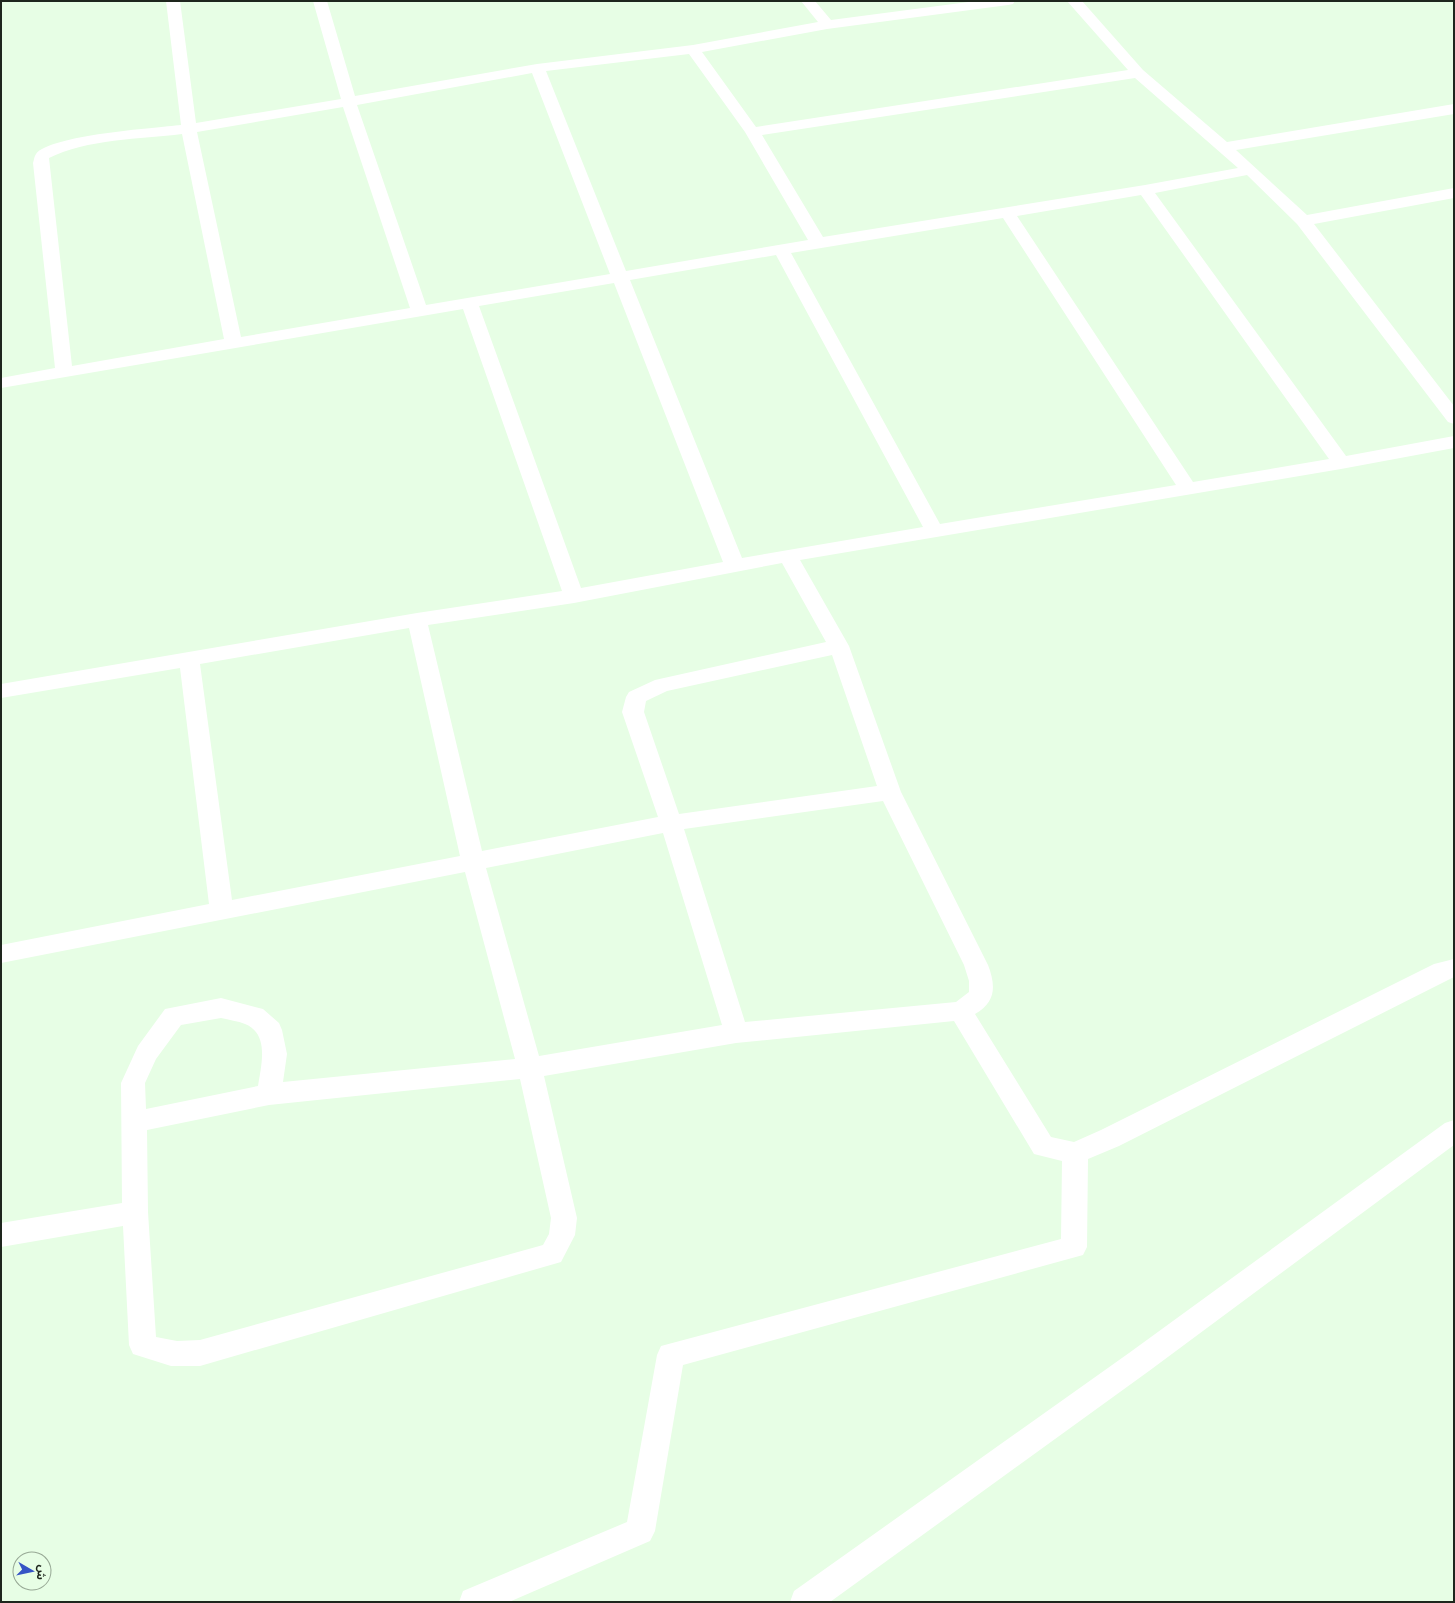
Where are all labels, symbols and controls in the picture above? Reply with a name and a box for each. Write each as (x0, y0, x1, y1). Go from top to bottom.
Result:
north arrow (12, 1551, 52, 1591)
text: ش (34, 1564, 49, 1581)

